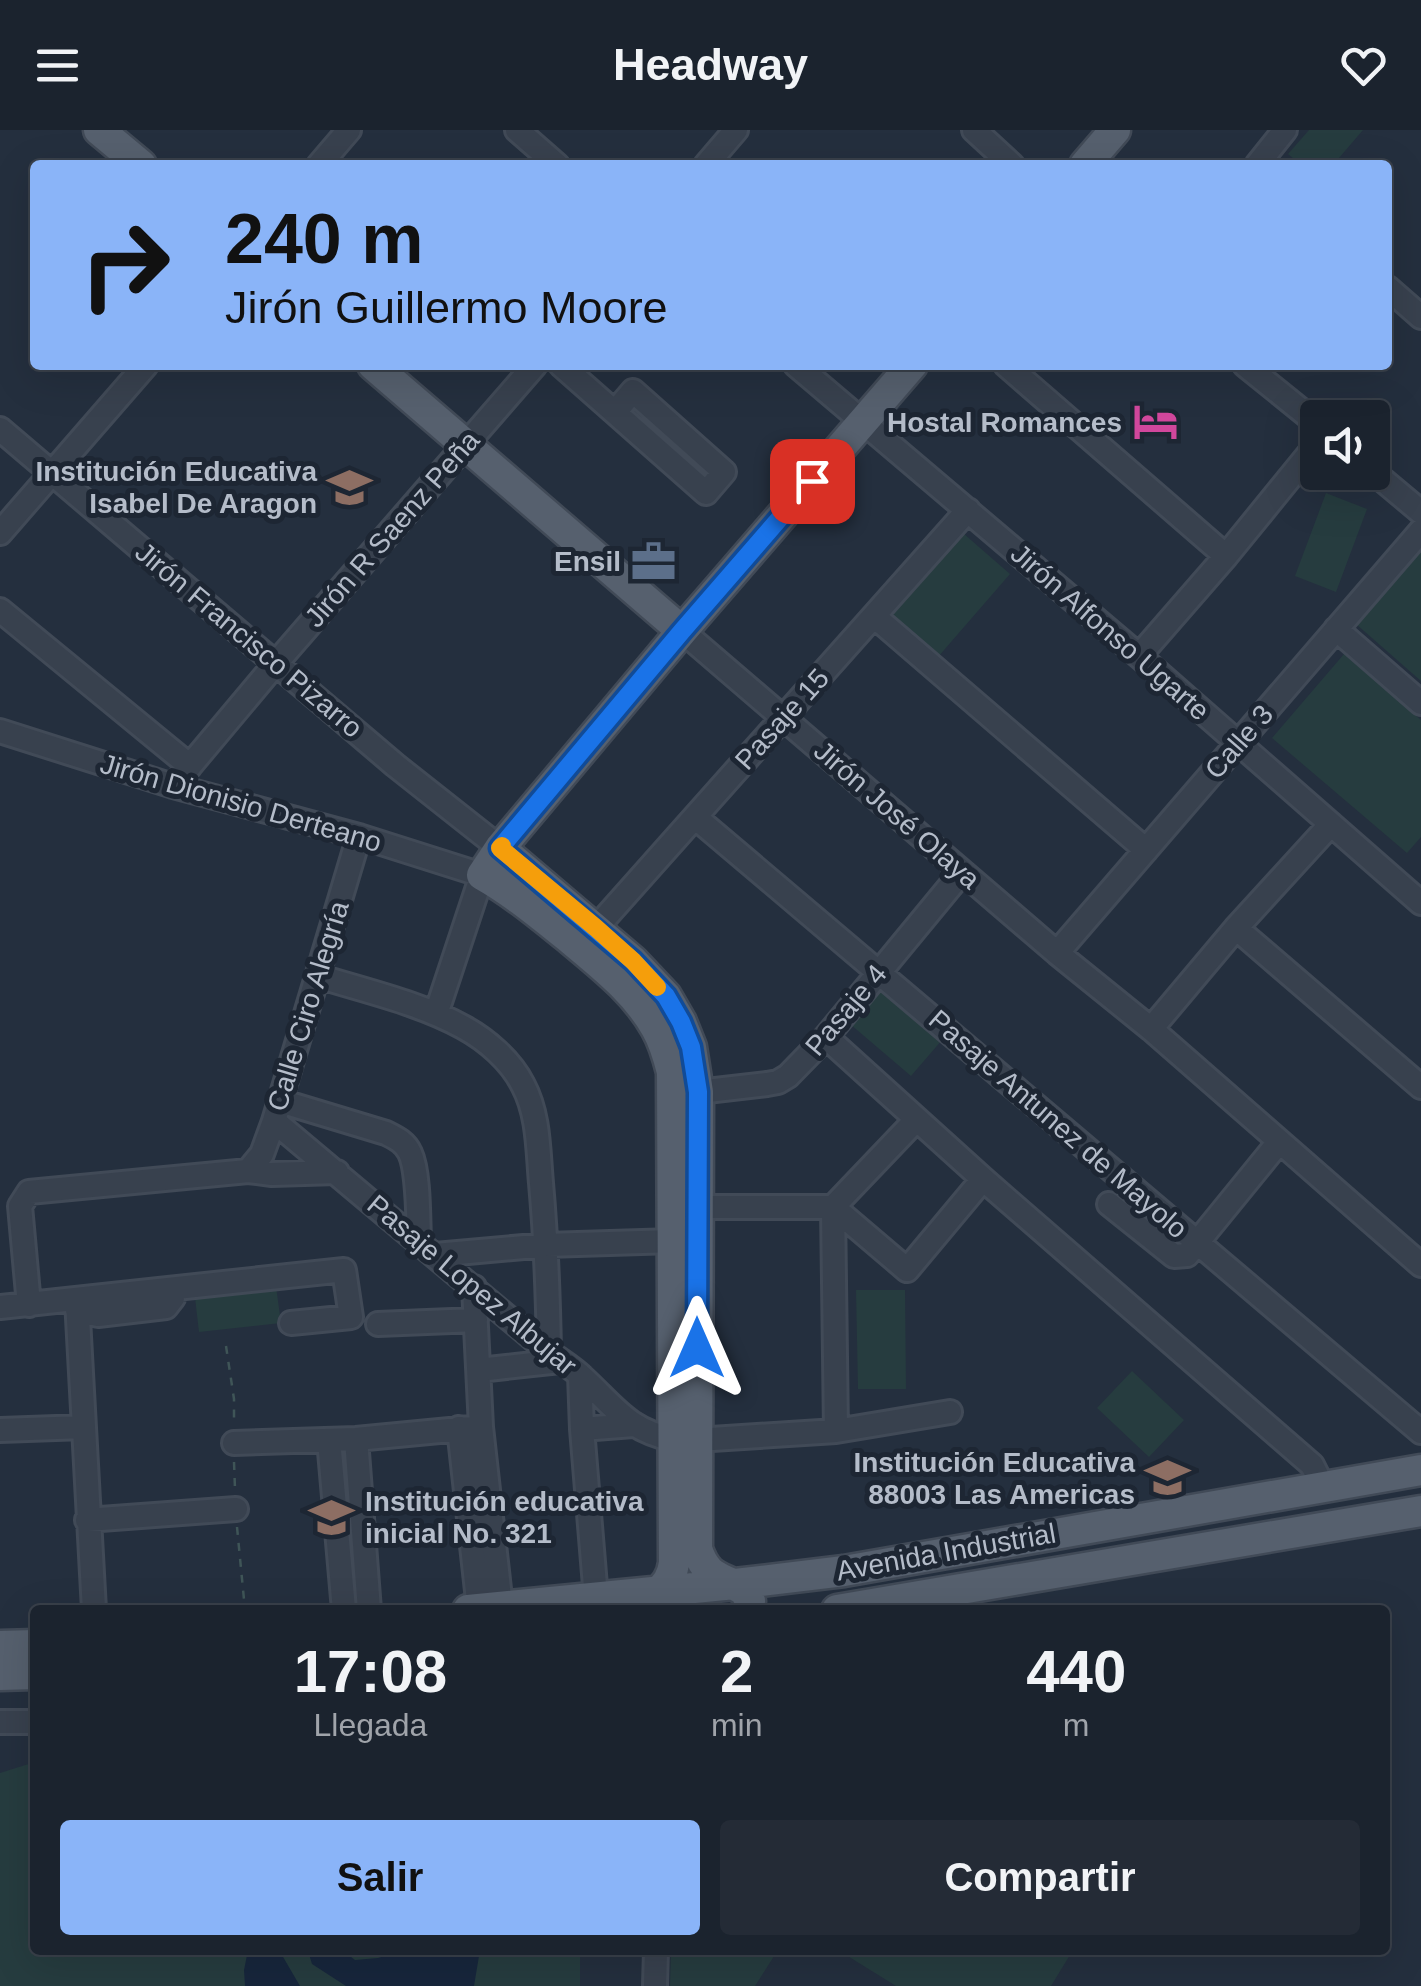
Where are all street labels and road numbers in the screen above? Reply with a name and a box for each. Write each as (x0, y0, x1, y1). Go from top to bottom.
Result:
street label: Jirón R Saenz Peña (299, 425, 486, 633)
street label: Jirón Francisco Pizarro (129, 536, 369, 744)
street label: Jirón Alfonso Ugarte (1005, 538, 1215, 726)
street label: Pasaje 15 (729, 662, 835, 776)
street label: Calle 3 (1199, 699, 1279, 785)
street label: Jirón José Olaya (808, 735, 986, 895)
street label: Jirón Dionisio Derteano (97, 748, 385, 858)
street label: Calle Ciro Alegría (261, 897, 355, 1115)
street label: Pasaje 4 (799, 958, 893, 1062)
street label: Pasaje Antunez de Mayolo (923, 1004, 1193, 1244)
street label: Pasaje Lopez Albujar (361, 1189, 583, 1381)
street label: Avenida Industrial (834, 1517, 1058, 1587)

